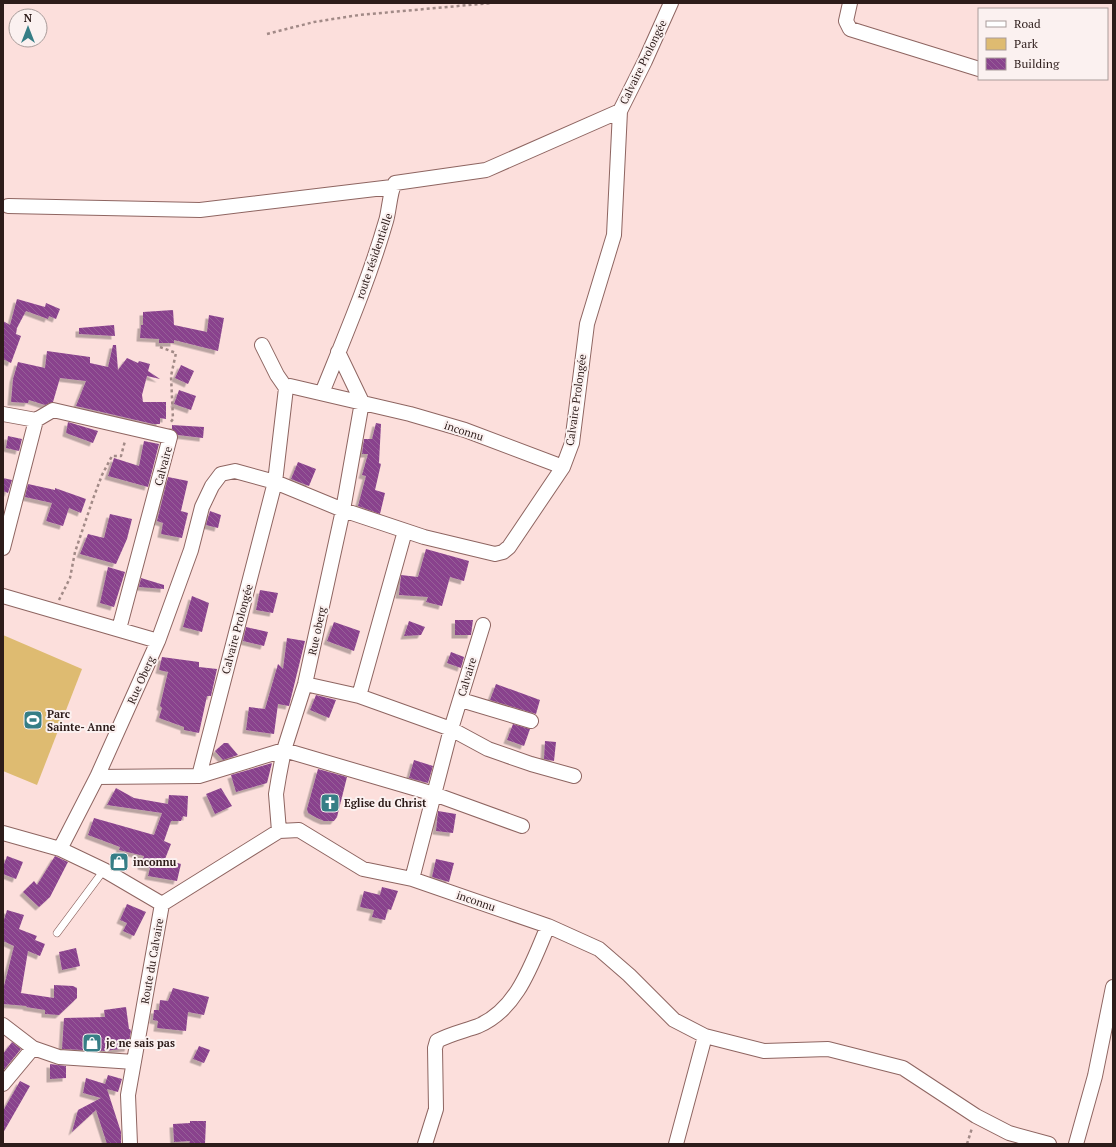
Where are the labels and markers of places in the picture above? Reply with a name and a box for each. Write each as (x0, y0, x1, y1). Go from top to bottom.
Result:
place label: Parc Sainte- Anne (47, 707, 116, 734)
sports icon: Parc Sainte- Anne (22, 709, 44, 731)
church icon: Eglise du Christ (319, 792, 341, 814)
place label: Eglise du Christ (344, 796, 427, 810)
shop icon: inconnu (108, 851, 130, 873)
place label: inconnu (133, 855, 177, 869)
shop icon: je ne sais pas (81, 1032, 103, 1054)
place label: je ne sais pas (106, 1036, 175, 1050)

